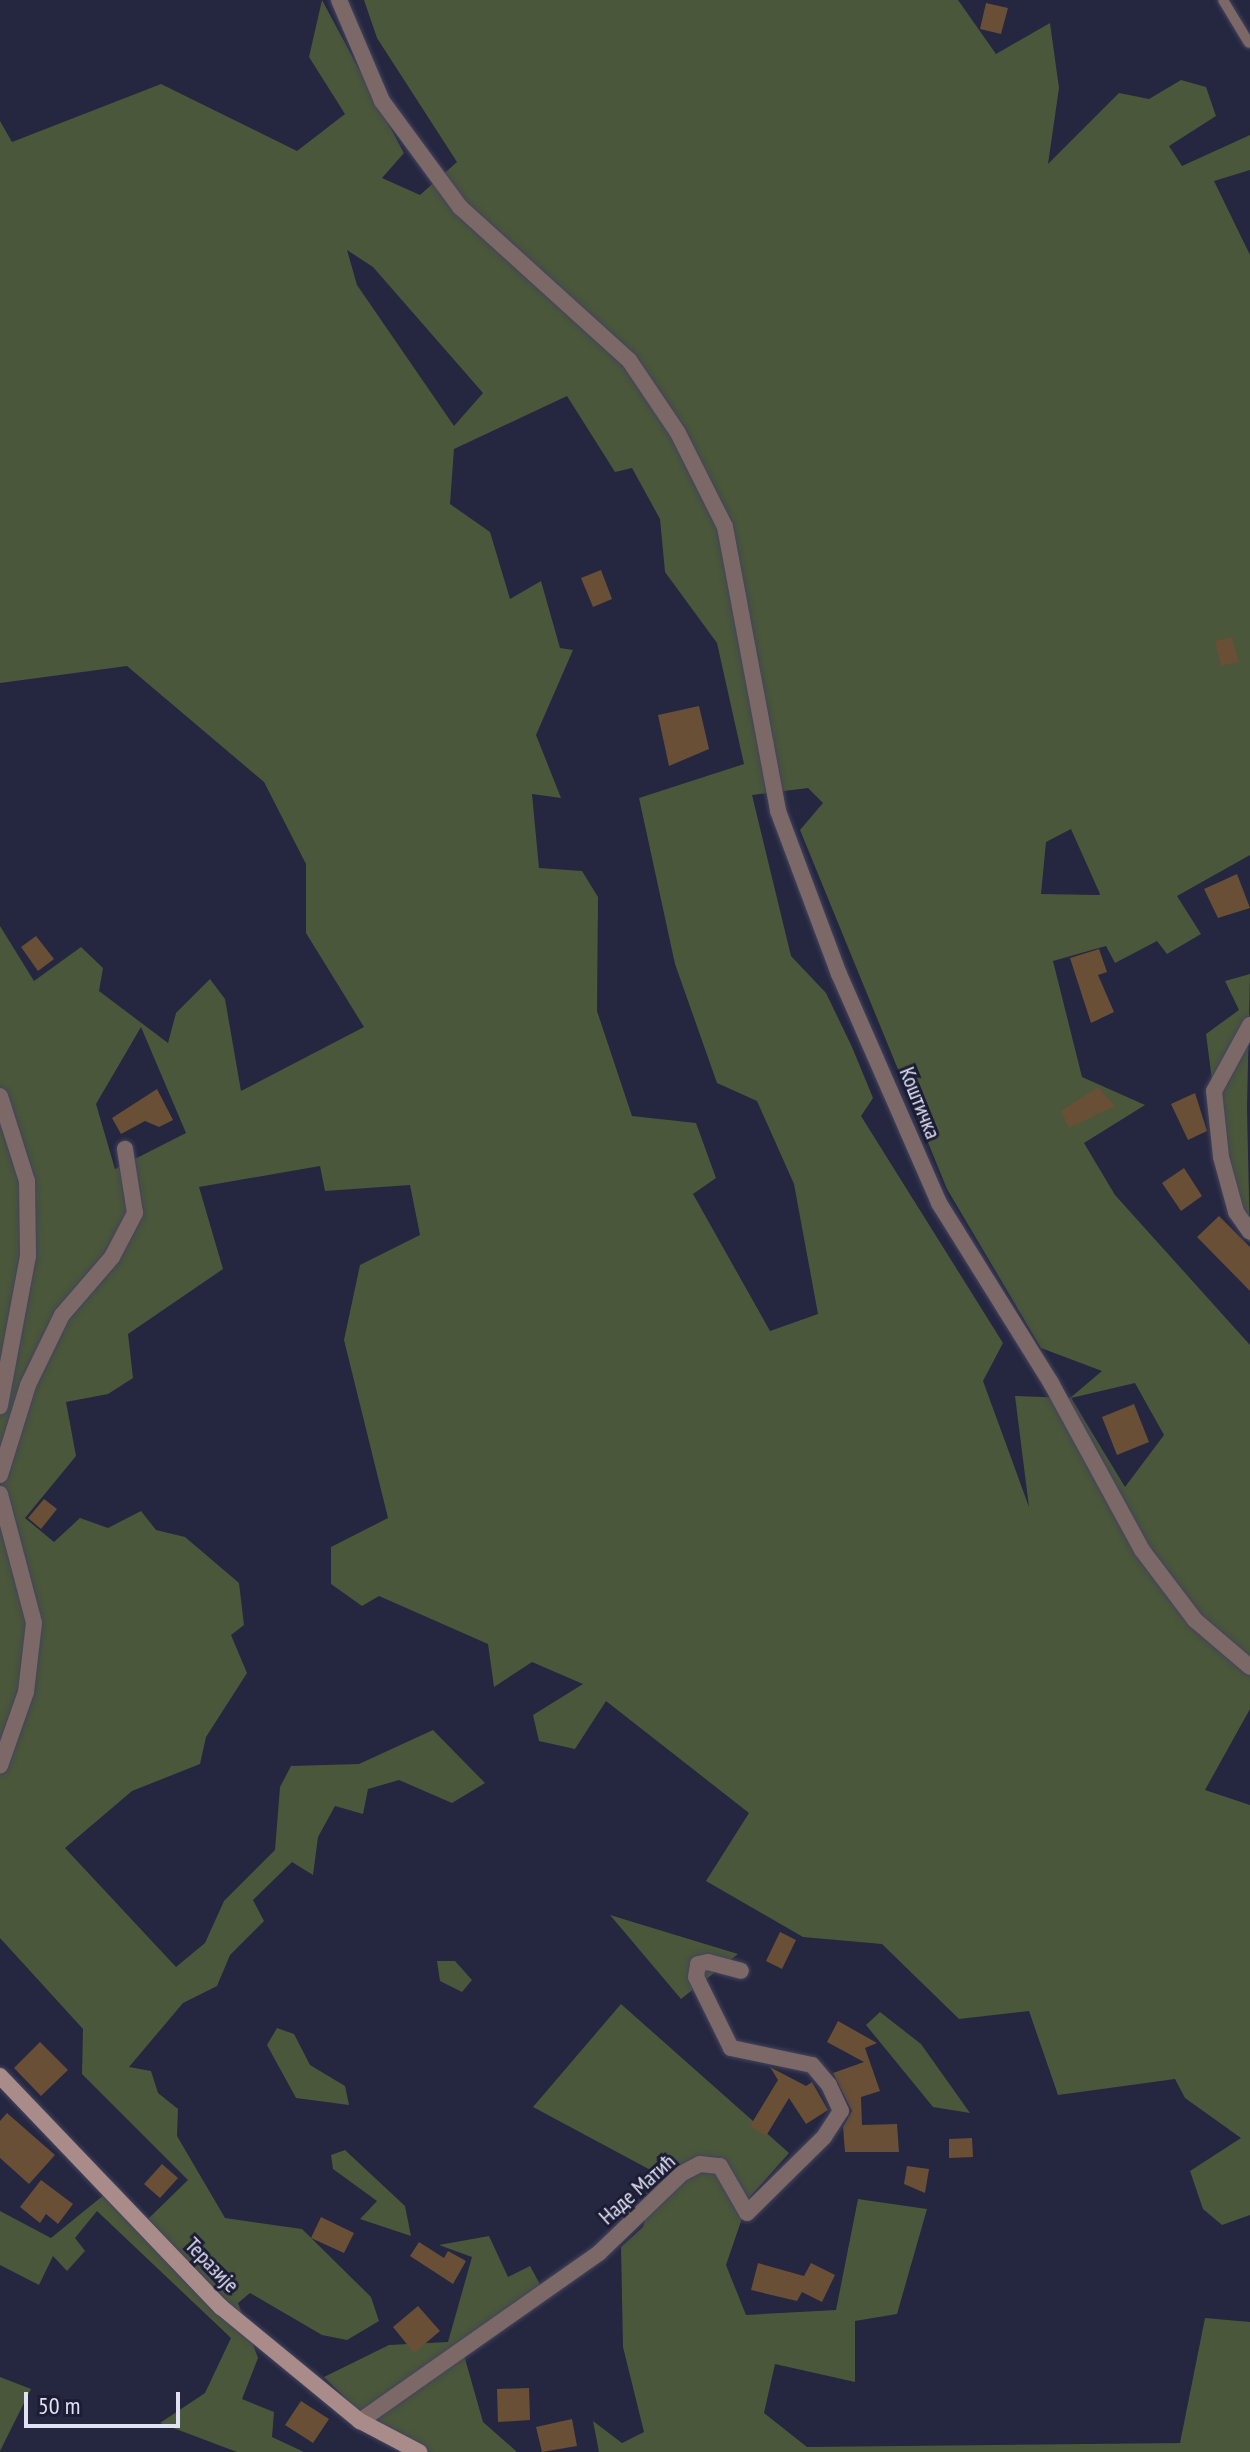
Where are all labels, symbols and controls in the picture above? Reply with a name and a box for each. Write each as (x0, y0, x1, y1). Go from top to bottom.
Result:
street label: Коштичка (894, 1063, 946, 1143)
street label: Наде Матић (594, 2148, 680, 2230)
street label: Теразије (180, 2232, 244, 2298)
scale bar (28, 2376, 184, 2426)
text: 50 m (38, 2390, 80, 2421)

